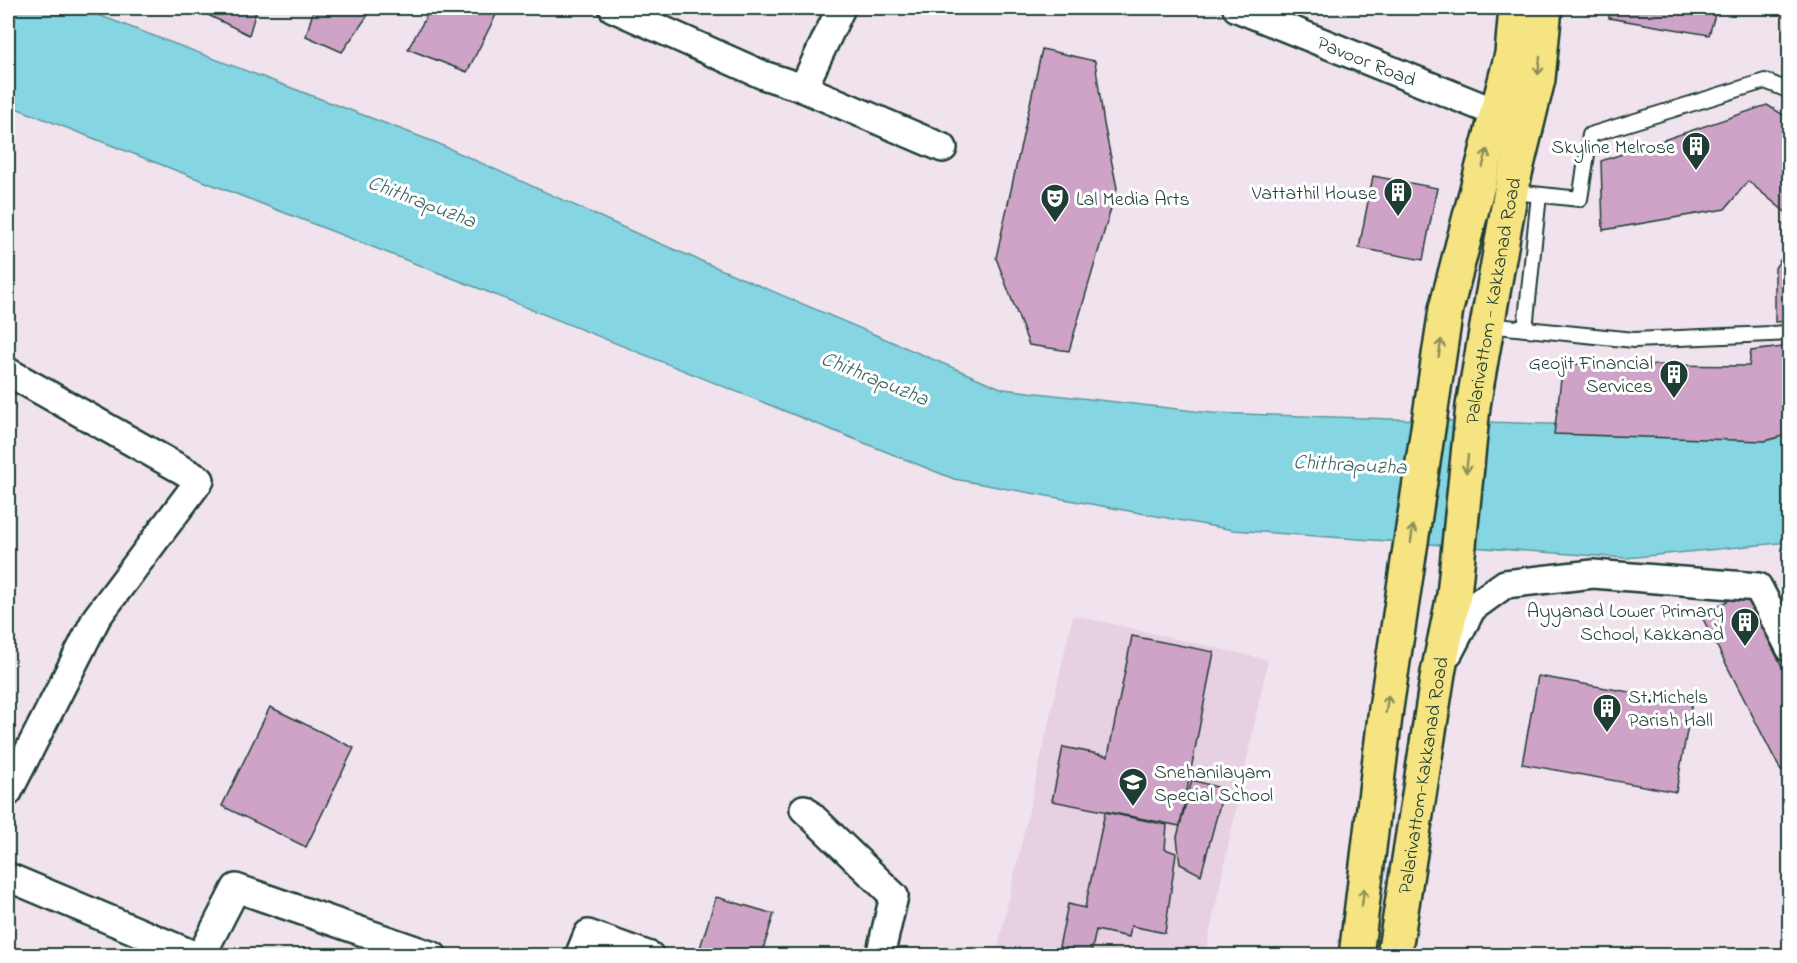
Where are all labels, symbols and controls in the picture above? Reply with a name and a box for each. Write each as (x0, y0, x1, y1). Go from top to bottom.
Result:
street label: Pavoor Road (1312, 30, 1420, 96)
one-way arrow (1534, 55, 1545, 75)
building icon: Skyline Melrose (1680, 130, 1712, 172)
place label: Skyline Melrose (1551, 134, 1675, 163)
one-way arrow (1480, 149, 1492, 168)
water label: Chithrapuzha (363, 168, 480, 237)
street label: Palarivattom - Kakkanad Road (1459, 175, 1531, 426)
building icon: Vattathil House (1382, 176, 1414, 218)
place label: Vattathil House (1251, 180, 1377, 209)
theatre icon: Lal Media Arts (1039, 182, 1071, 224)
place label: Lal Media Arts (1076, 186, 1190, 215)
one-way arrow (1435, 338, 1446, 358)
water label: Chithrapuzha (816, 345, 933, 415)
place label: Geojit Financial Services (1528, 350, 1653, 402)
building icon: Geojit Financial Services (1658, 358, 1690, 400)
water label: Chithrapuzha (1292, 448, 1408, 484)
one-way arrow (1461, 453, 1472, 473)
one-way arrow (1407, 524, 1418, 544)
place label: Ayyanad Lower Primary School, Kakkanad (1527, 598, 1724, 650)
building icon: Ayyanad Lower Primary School, Kakkanad (1729, 606, 1761, 648)
street label: Palarivattom-Kakkanad Road (1392, 654, 1458, 896)
place label: St.Michels Parish Hall (1628, 684, 1713, 736)
building icon: St.Michels Parish Hall (1591, 692, 1623, 734)
one-way arrow (1381, 694, 1392, 714)
place label: Snehanilayam Special School (1154, 759, 1273, 811)
school or university icon: Snehanilayam Special School (1117, 766, 1149, 808)
one-way arrow (1358, 888, 1369, 908)

